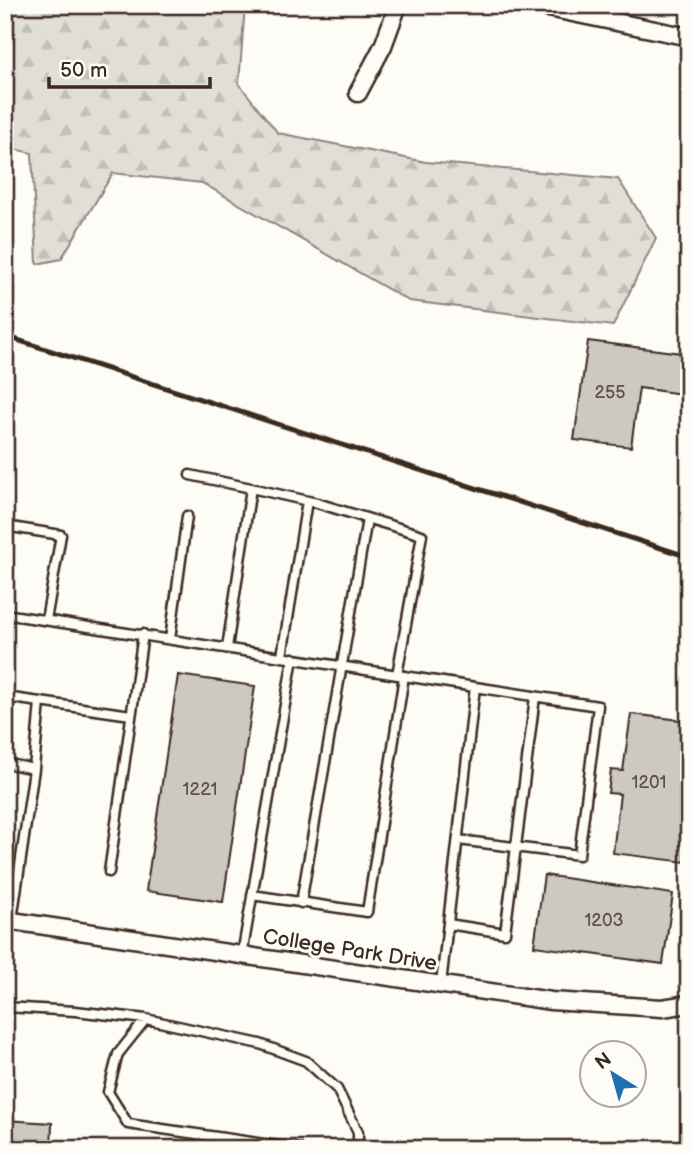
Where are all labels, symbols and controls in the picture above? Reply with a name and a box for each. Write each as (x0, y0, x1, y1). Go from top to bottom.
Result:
scale bar (49, 46, 210, 90)
text: 50 m (60, 58, 107, 83)
house number: 255 (594, 382, 626, 403)
house number: 1201 (631, 772, 667, 793)
house number: 1221 (183, 779, 217, 800)
house number: 1203 (584, 910, 624, 931)
street label: College Park Drive (261, 924, 439, 976)
north arrow (578, 1038, 648, 1108)
text: N (591, 1048, 616, 1075)

